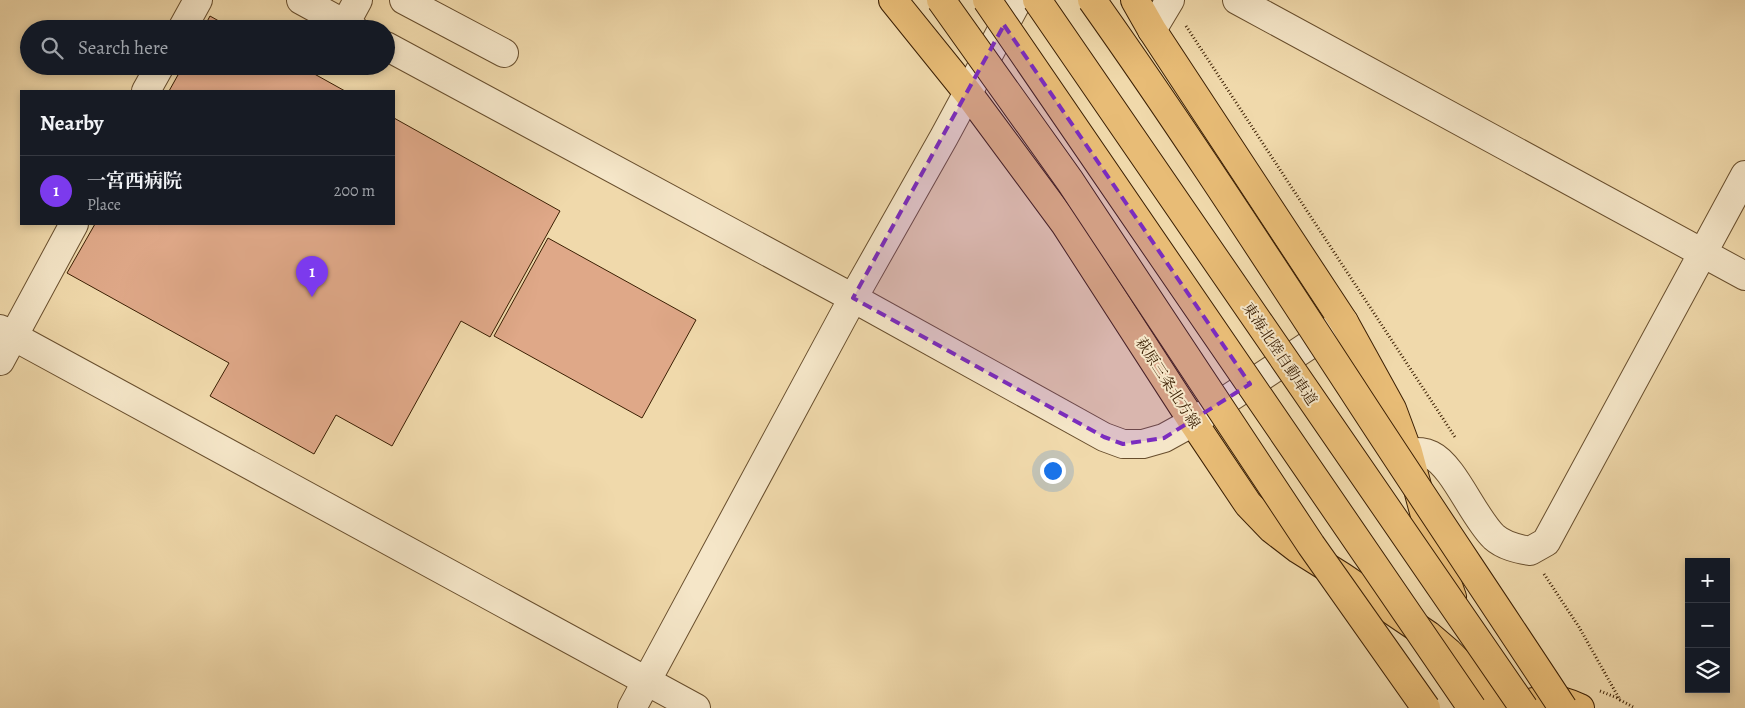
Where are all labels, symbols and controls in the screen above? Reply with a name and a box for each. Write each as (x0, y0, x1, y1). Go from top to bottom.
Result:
search box (20, 20, 395, 75)
icon: search (38, 34, 66, 62)
text: Search here (78, 35, 168, 61)
text: Nearby (40, 109, 103, 137)
text: 一宮西病院 (87, 168, 182, 194)
text: 1 (53, 180, 59, 202)
text: 200 m (334, 180, 375, 202)
text: Place (87, 194, 121, 216)
pin: 1 (296, 256, 328, 297)
street label: 東海北陸自動車道 (1238, 299, 1322, 409)
street label: 萩原三条北方線 (1131, 334, 1205, 432)
your location (1040, 458, 1066, 484)
map controls (1685, 558, 1730, 693)
button: + (1685, 558, 1730, 603)
button: − (1685, 603, 1730, 648)
button: layers (1685, 648, 1730, 693)

